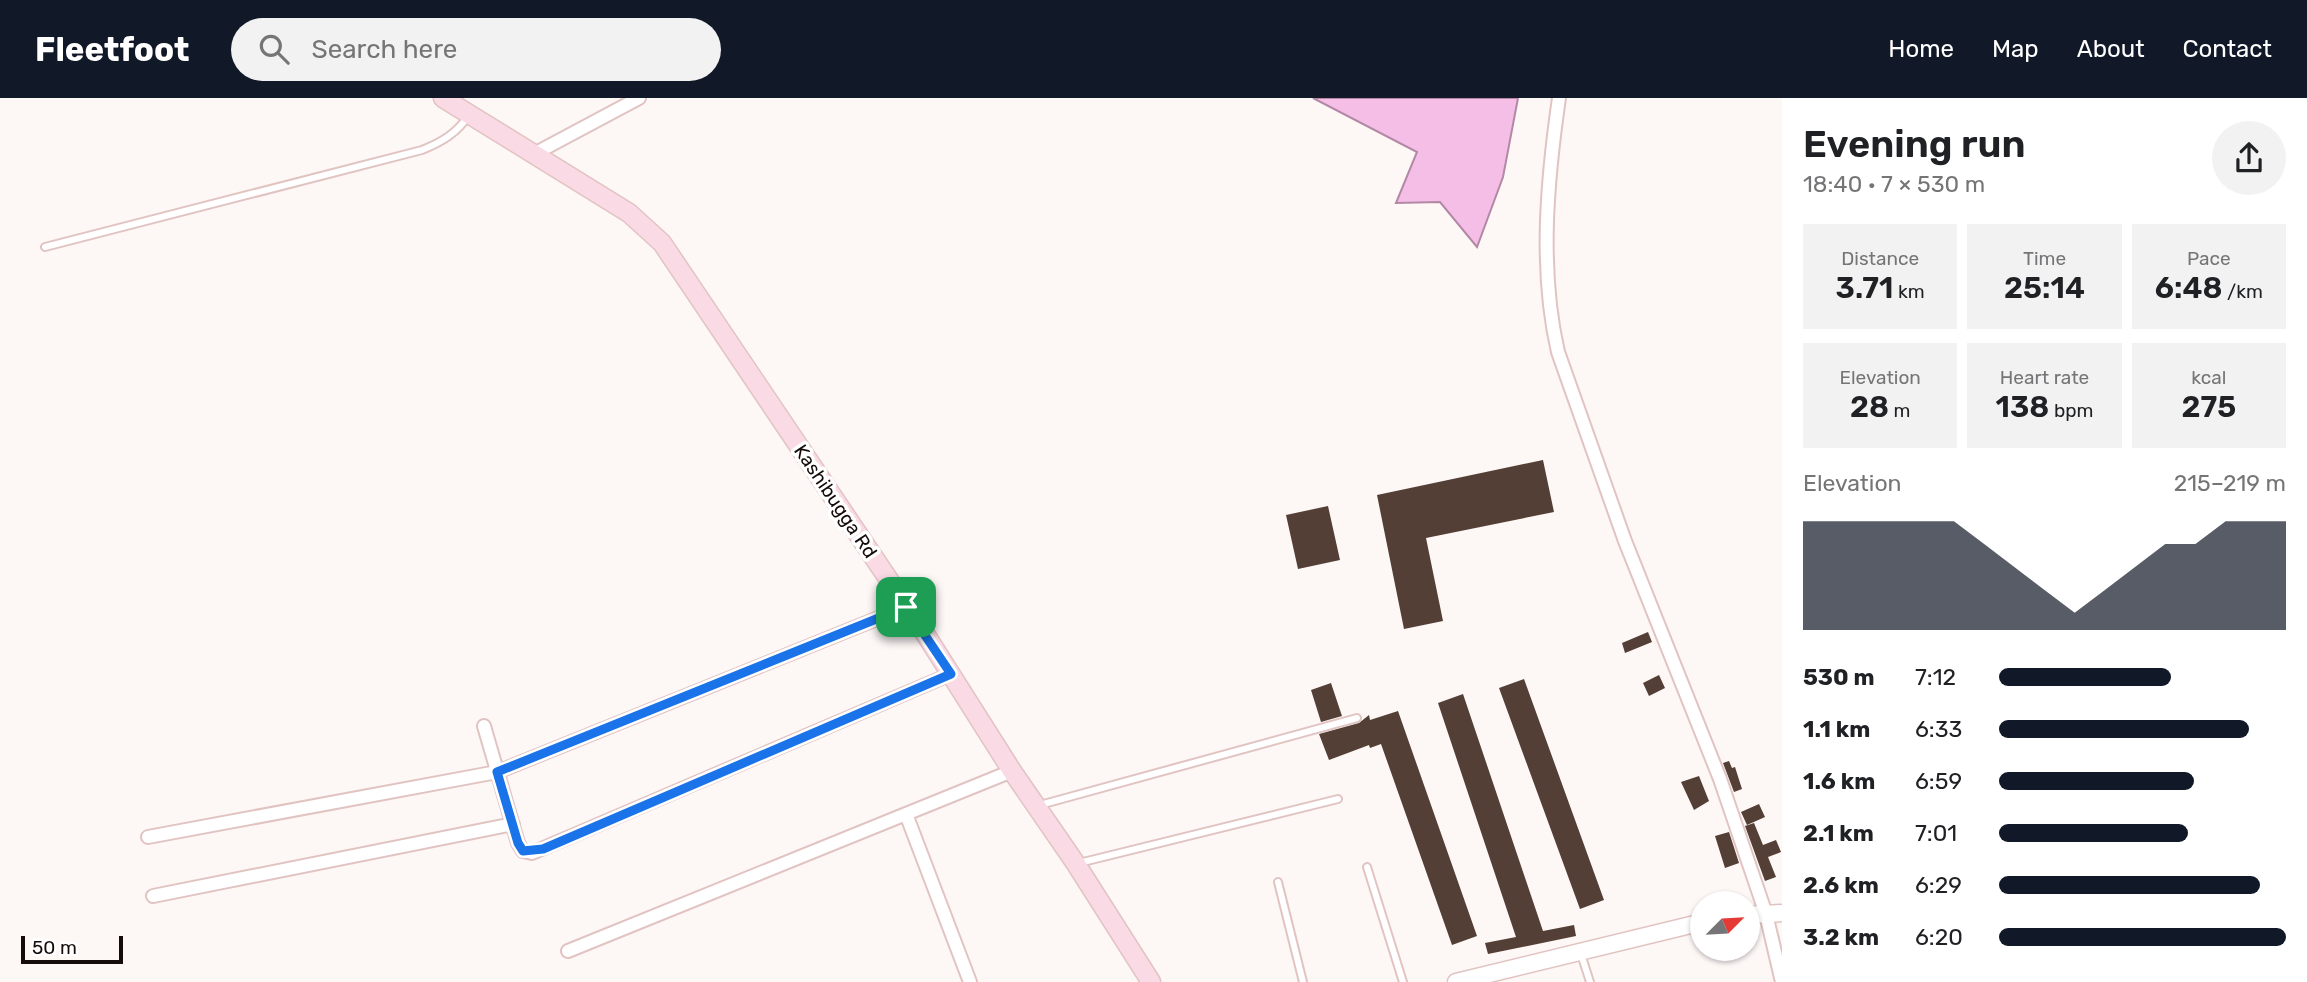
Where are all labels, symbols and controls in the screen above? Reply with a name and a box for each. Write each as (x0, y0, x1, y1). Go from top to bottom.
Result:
search box (231, 18, 721, 81)
text: Fleetfoot (35, 30, 189, 69)
icon: search (255, 30, 293, 68)
text: Search here (311, 34, 457, 65)
text: Home (1888, 35, 1954, 63)
text: Map (1992, 35, 2039, 63)
text: About (2077, 35, 2145, 63)
text: Contact (2183, 35, 2272, 63)
text: Evening run (1803, 121, 2026, 167)
button: share (2212, 121, 2286, 195)
text: 18:40 · 7 × 530 m (1803, 170, 1985, 198)
text: Distance (1841, 247, 1919, 270)
text: Time (2023, 247, 2066, 270)
text: Pace (2187, 247, 2231, 270)
text: 3.71 (1836, 270, 1893, 306)
text: 25:14 (2004, 270, 2085, 306)
text: 6:48 (2155, 270, 2222, 306)
text: km (1893, 280, 1925, 303)
text: /km (2222, 280, 2263, 303)
text: Elevation (1839, 366, 1921, 389)
text: Heart rate (2000, 366, 2089, 389)
text: kcal (2191, 366, 2226, 389)
text: 28 (1850, 389, 1889, 425)
text: 138 (1996, 389, 2049, 425)
text: 275 (2181, 389, 2236, 425)
text: m (1889, 399, 1910, 422)
text: bpm (2049, 399, 2093, 422)
street label: Kashibugga Rd (789, 440, 882, 562)
text: Elevation (1803, 469, 1902, 497)
text: 215–219 m (2174, 469, 2286, 497)
pin (876, 577, 936, 637)
icon: arrive (887, 588, 925, 626)
text: 530 m (1803, 663, 1875, 691)
text: 7:12 (1915, 663, 1956, 691)
text: 1.1 km (1803, 715, 1870, 743)
text: 6:33 (1915, 715, 1962, 743)
text: 1.6 km (1803, 767, 1875, 795)
text: 6:59 (1915, 767, 1962, 795)
text: 2.1 km (1803, 819, 1874, 847)
text: 7:01 (1915, 819, 1957, 847)
text: 2.6 km (1803, 871, 1879, 899)
text: 6:29 (1915, 871, 1962, 899)
north arrow (1690, 891, 1760, 961)
map controls (1690, 891, 1760, 961)
text: 3.2 km (1803, 923, 1879, 951)
text: 6:20 (1915, 923, 1963, 951)
scale bar (21, 933, 122, 965)
text: 50 m (32, 936, 77, 959)

